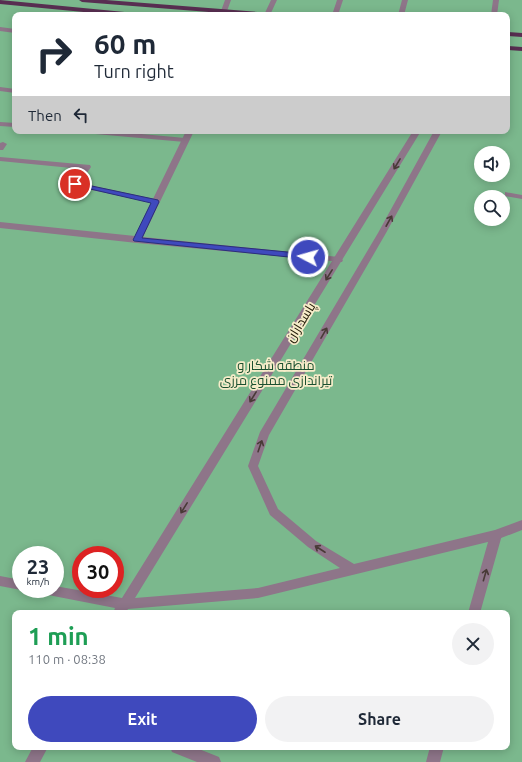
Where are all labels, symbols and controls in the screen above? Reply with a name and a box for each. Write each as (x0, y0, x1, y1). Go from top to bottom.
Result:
icon: right (28, 28, 80, 80)
text: 60 m (94, 28, 156, 59)
text: Turn right (94, 61, 174, 81)
icon: left (70, 104, 92, 126)
text: Then (28, 107, 62, 124)
map controls (474, 146, 510, 226)
button: sound (474, 146, 510, 182)
one-way arrow (393, 158, 401, 169)
pin (58, 167, 92, 201)
icon: arrive (64, 173, 86, 195)
button: search (474, 190, 510, 226)
one-way arrow (385, 215, 393, 227)
position arrow (287, 236, 329, 278)
one-way arrow (325, 269, 333, 281)
street label: پاسداران (282, 299, 320, 346)
one-way arrow (320, 327, 328, 339)
park label: منطقه شکار و تیراندازی ممنوع مرزی (220, 358, 333, 389)
one-way arrow (249, 391, 257, 402)
one-way arrow (257, 440, 264, 453)
one-way arrow (180, 502, 188, 513)
one-way arrow (315, 545, 326, 553)
speed limit sign: 30 (72, 546, 124, 598)
text: 23 (27, 555, 49, 578)
one-way arrow (482, 569, 489, 582)
text: km/h (26, 576, 50, 587)
text: 1 min (28, 623, 89, 650)
button: close (452, 623, 494, 665)
text: 110 m · 08:38 (28, 652, 106, 666)
button: Exit (28, 696, 257, 742)
button: Share (265, 696, 494, 742)

